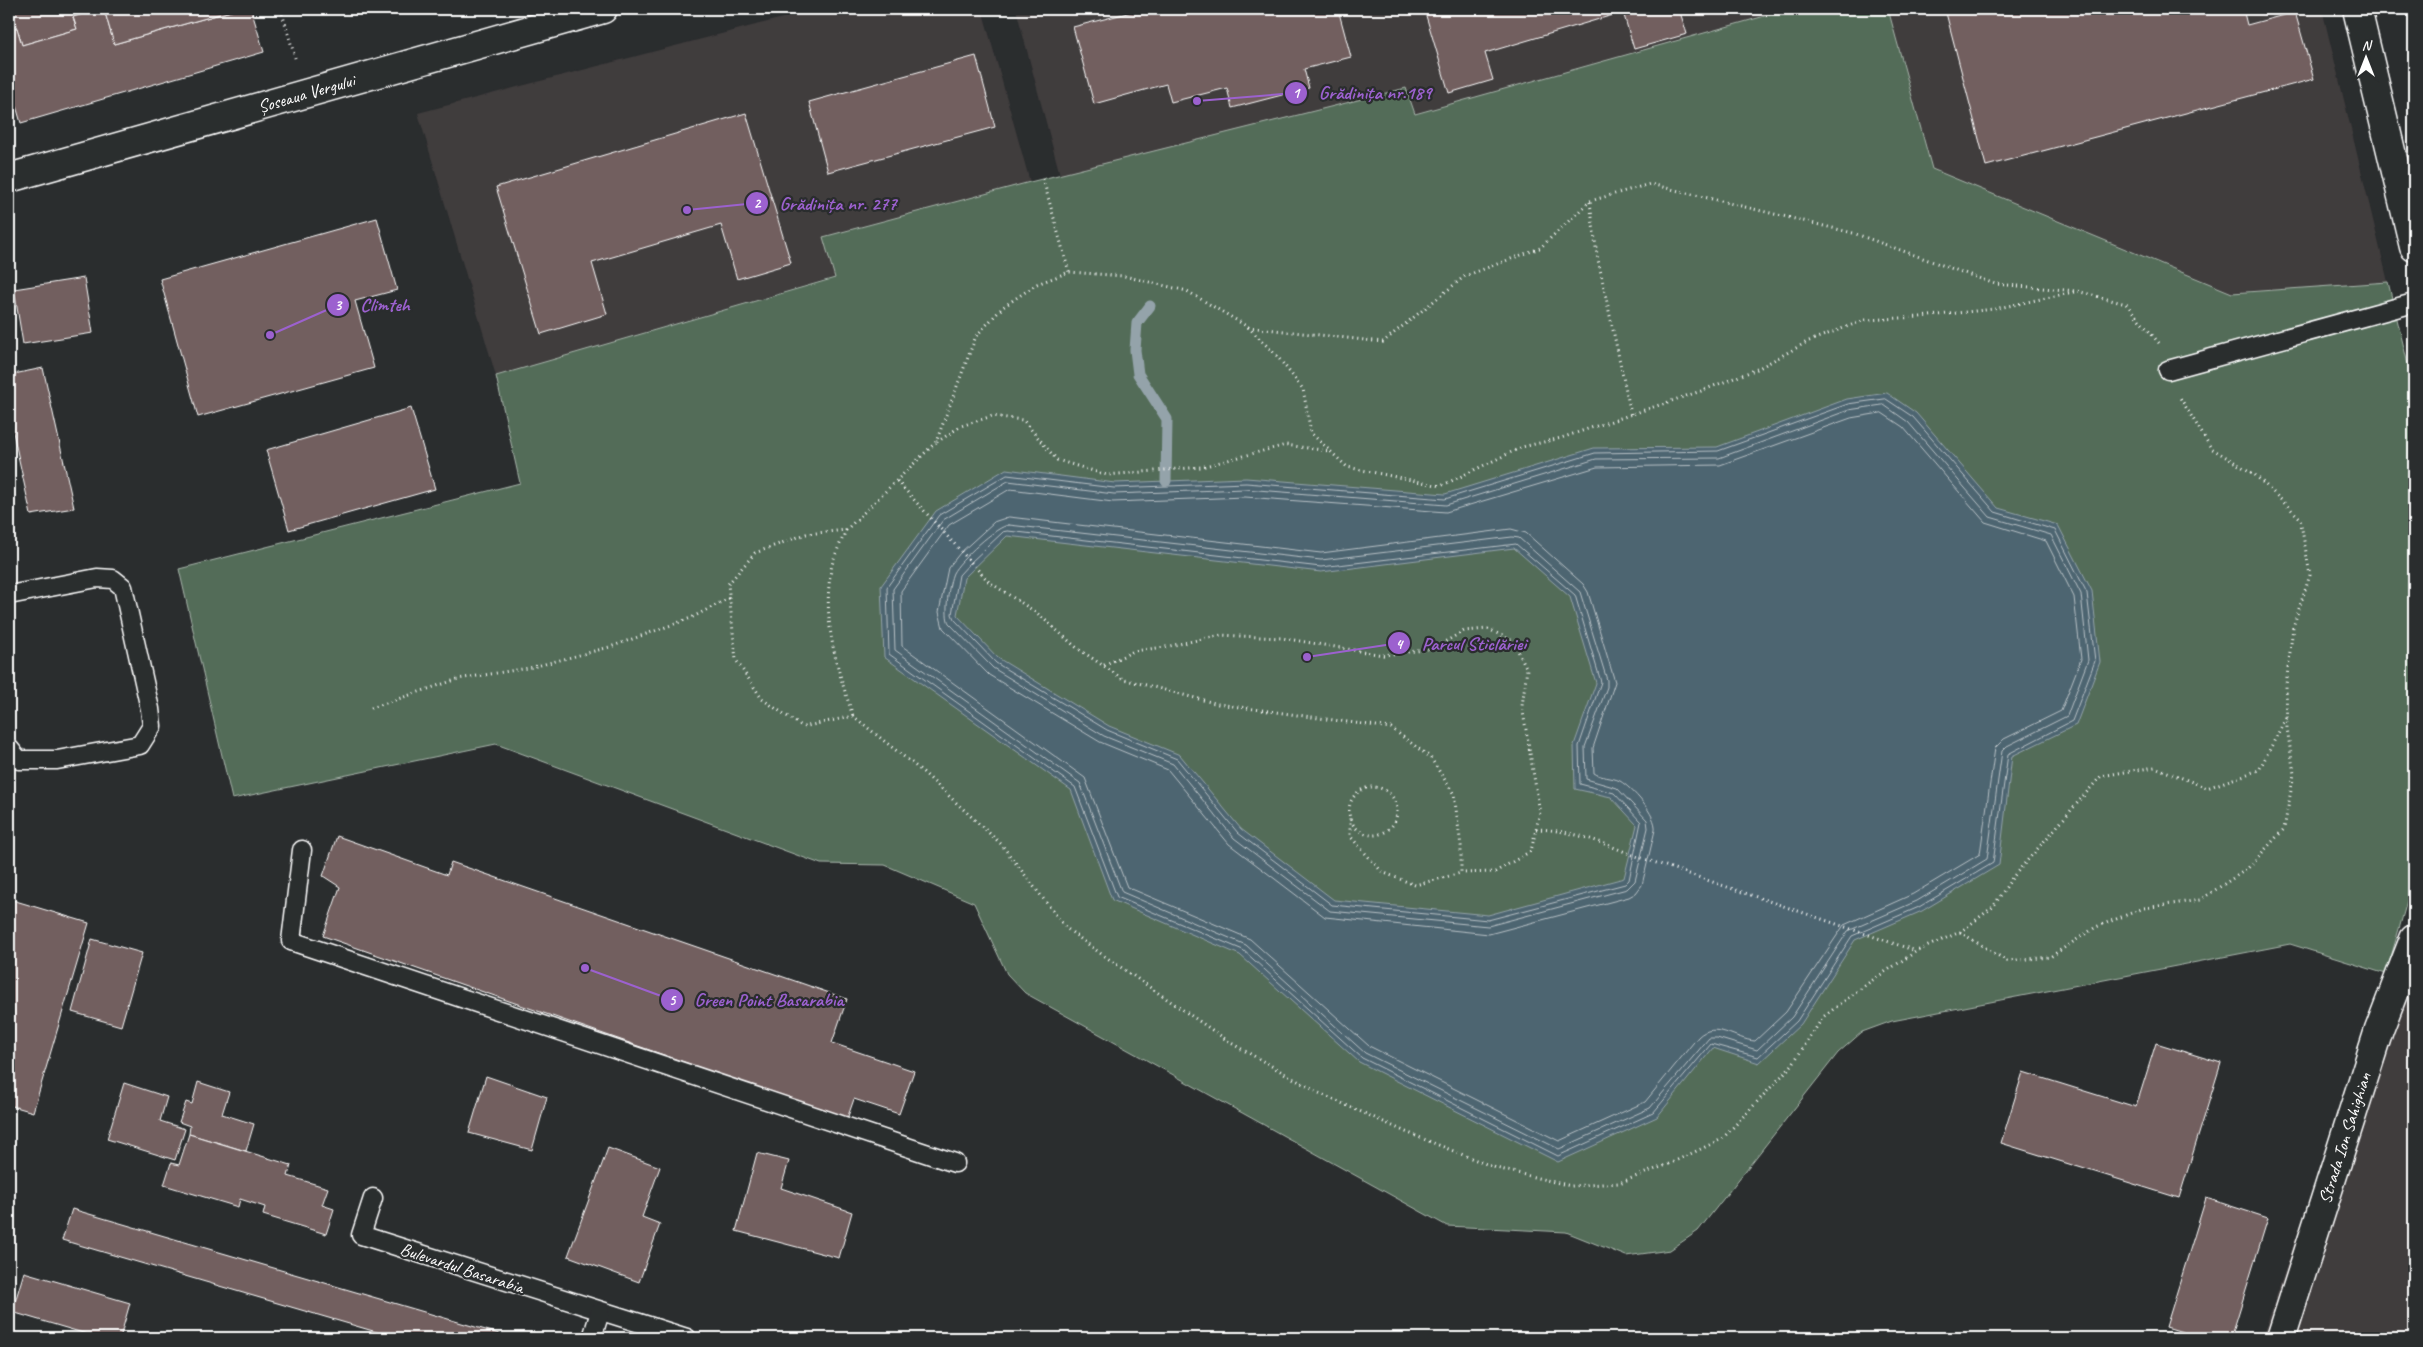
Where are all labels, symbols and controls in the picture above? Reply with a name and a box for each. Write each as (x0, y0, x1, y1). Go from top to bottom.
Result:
north arrow (2340, 32, 2390, 82)
text: N (2362, 37, 2373, 54)
street label: Șoseaua Vergului (255, 69, 360, 118)
callout: Grădinița nr.189 (1284, 76, 1441, 110)
text: Grădinița nr.189 (1319, 81, 1434, 105)
text: 1 (1293, 84, 1302, 103)
callout: Grădinița nr. 277 (745, 186, 907, 220)
text: Grădinița nr. 277 (779, 192, 899, 216)
text: 2 (754, 194, 762, 213)
callout: Climteh (326, 288, 420, 322)
text: Climteh (360, 293, 411, 317)
text: 3 (335, 296, 343, 315)
callout: Parcul Sticlăriei (1386, 626, 1536, 660)
text: Parcul Sticlăriei (1422, 632, 1528, 656)
text: 4 (1396, 635, 1405, 654)
callout: Green Point Basarabia (660, 983, 853, 1017)
text: Green Point Basarabia (695, 988, 845, 1012)
text: 5 (669, 991, 677, 1010)
street label: Strada Ion Sahighian (2314, 1069, 2376, 1206)
street label: Bulevardul Basarabia (397, 1238, 528, 1299)

